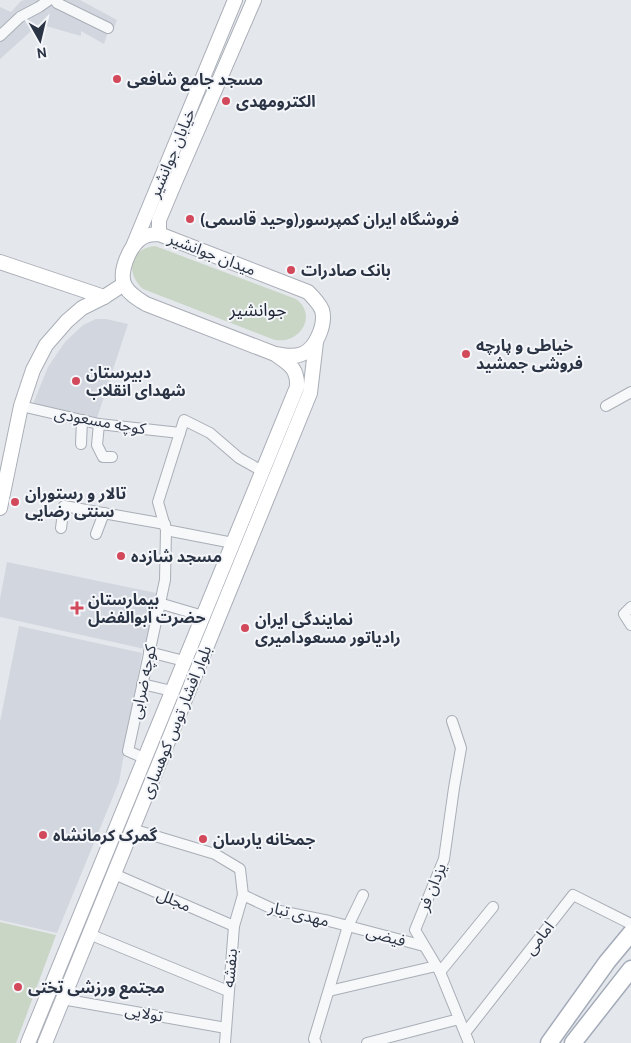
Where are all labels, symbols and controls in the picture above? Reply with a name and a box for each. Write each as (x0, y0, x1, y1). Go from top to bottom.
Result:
north arrow (15, 15, 65, 65)
text: N (36, 43, 48, 62)
place label: مسجد جامع شافعی (127, 70, 263, 92)
marker: مسجد جامع شافعی (111, 73, 123, 85)
place label: الکترومهدی (236, 92, 316, 111)
marker: الکترومهدی (220, 95, 232, 107)
street label: خیابان جوانشیر (144, 106, 199, 201)
place label: فروشگاه ایران کمپرسور(وحید قاسمی) (200, 210, 459, 229)
marker: فروشگاه ایران کمپرسور(وحید قاسمی) (184, 213, 196, 225)
street label: میدان جوانشیر (165, 228, 258, 279)
place label: بانک صادرات (301, 261, 391, 280)
marker: بانک صادرات (285, 264, 297, 276)
district label: جوانشیر (228, 299, 287, 321)
place label: خیاطی ‌‌و‌ پارچه فروشی جمشید (476, 336, 583, 373)
marker: خیاطی ‌‌و‌ پارچه فروشی جمشید (460, 348, 472, 360)
place label: دبیرستان شهدای انقلاب (86, 363, 186, 400)
marker: دبیرستان شهدای انقلاب (70, 375, 82, 387)
street label: کوچه مسعودی (53, 404, 148, 440)
place label: تالار و رستوران سنتی رضایی (25, 484, 126, 521)
marker: تالار و رستوران سنتی رضایی (9, 496, 21, 508)
place label: مسجد شازده (131, 547, 222, 566)
marker: مسجد شازده (115, 550, 127, 562)
place label: بیمارستان حضرت ابوالفضل (88, 590, 205, 627)
marker: بیمارستان حضرت ابوالفضل (70, 601, 84, 615)
place label: نمایندگی ایران رادیاتور مسعودامیری (255, 610, 401, 647)
marker: نمایندگی ایران رادیاتور مسعودامیری (239, 622, 251, 634)
street label: کوچه ضرابی (126, 643, 161, 721)
street label: بلوار افشار توس کوهساری (137, 643, 215, 801)
place label: گمرک کرمانشاه (53, 826, 158, 845)
marker: گمرک کرمانشاه (37, 829, 49, 841)
place label: جمخانه یارسان (213, 830, 315, 849)
marker: جمخانه یارسان (197, 833, 209, 845)
street label: یزدان فر (413, 860, 450, 915)
street label: مجلل (154, 884, 194, 916)
street label: مهدی تبار (266, 897, 331, 931)
street label: امامی (520, 918, 558, 958)
street label: فیضی (364, 922, 408, 950)
street label: بنفشه (219, 948, 241, 988)
place label: مجتمع ورزشی تختی (28, 978, 165, 1000)
marker: مجتمع ورزشی تختی (12, 981, 24, 993)
street label: تولایی (124, 1000, 165, 1026)

